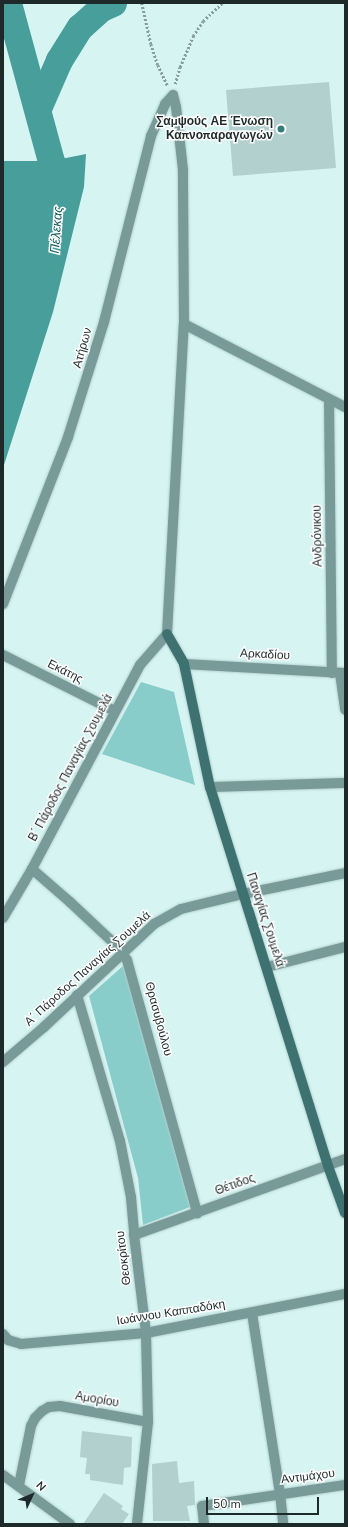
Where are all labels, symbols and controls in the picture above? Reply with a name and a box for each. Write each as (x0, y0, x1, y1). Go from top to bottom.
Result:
place label: Σαμψούς ΑΕ Ένωση Καπνοπαραγωγών (156, 115, 273, 143)
marker: Σαμψούς ΑΕ Ένωση Καπνοπαραγωγών (276, 124, 286, 134)
water label: Πέλεκας (48, 206, 66, 254)
street label: Ατήρων (70, 326, 96, 370)
street label: Ανδρόνικου (310, 505, 326, 567)
street label: Αρκαδίου (240, 646, 290, 664)
street label: Εκάτης (45, 657, 85, 687)
street label: Β΄ Πάροδος Παναγίας Σουμελά (26, 692, 116, 844)
street label: Παναγίας Σουμελά (243, 871, 287, 969)
street label: Α΄ Πάροδος Παναγίας Σουμελά (22, 909, 154, 1029)
street label: Θρασυβούλου (141, 980, 175, 1058)
street label: Θέτιδος (213, 1171, 257, 1199)
street label: Θεοκρίτου (114, 1230, 134, 1286)
street label: Ιωάννου Καππαδόκη (116, 1297, 226, 1329)
street label: Αμορίου (74, 1389, 120, 1411)
street label: Αντιμάχου (280, 1467, 336, 1487)
north arrow (12, 1475, 52, 1515)
text: N (33, 1478, 49, 1494)
scale bar (208, 1489, 321, 1515)
text: 50 m (213, 1496, 241, 1512)

